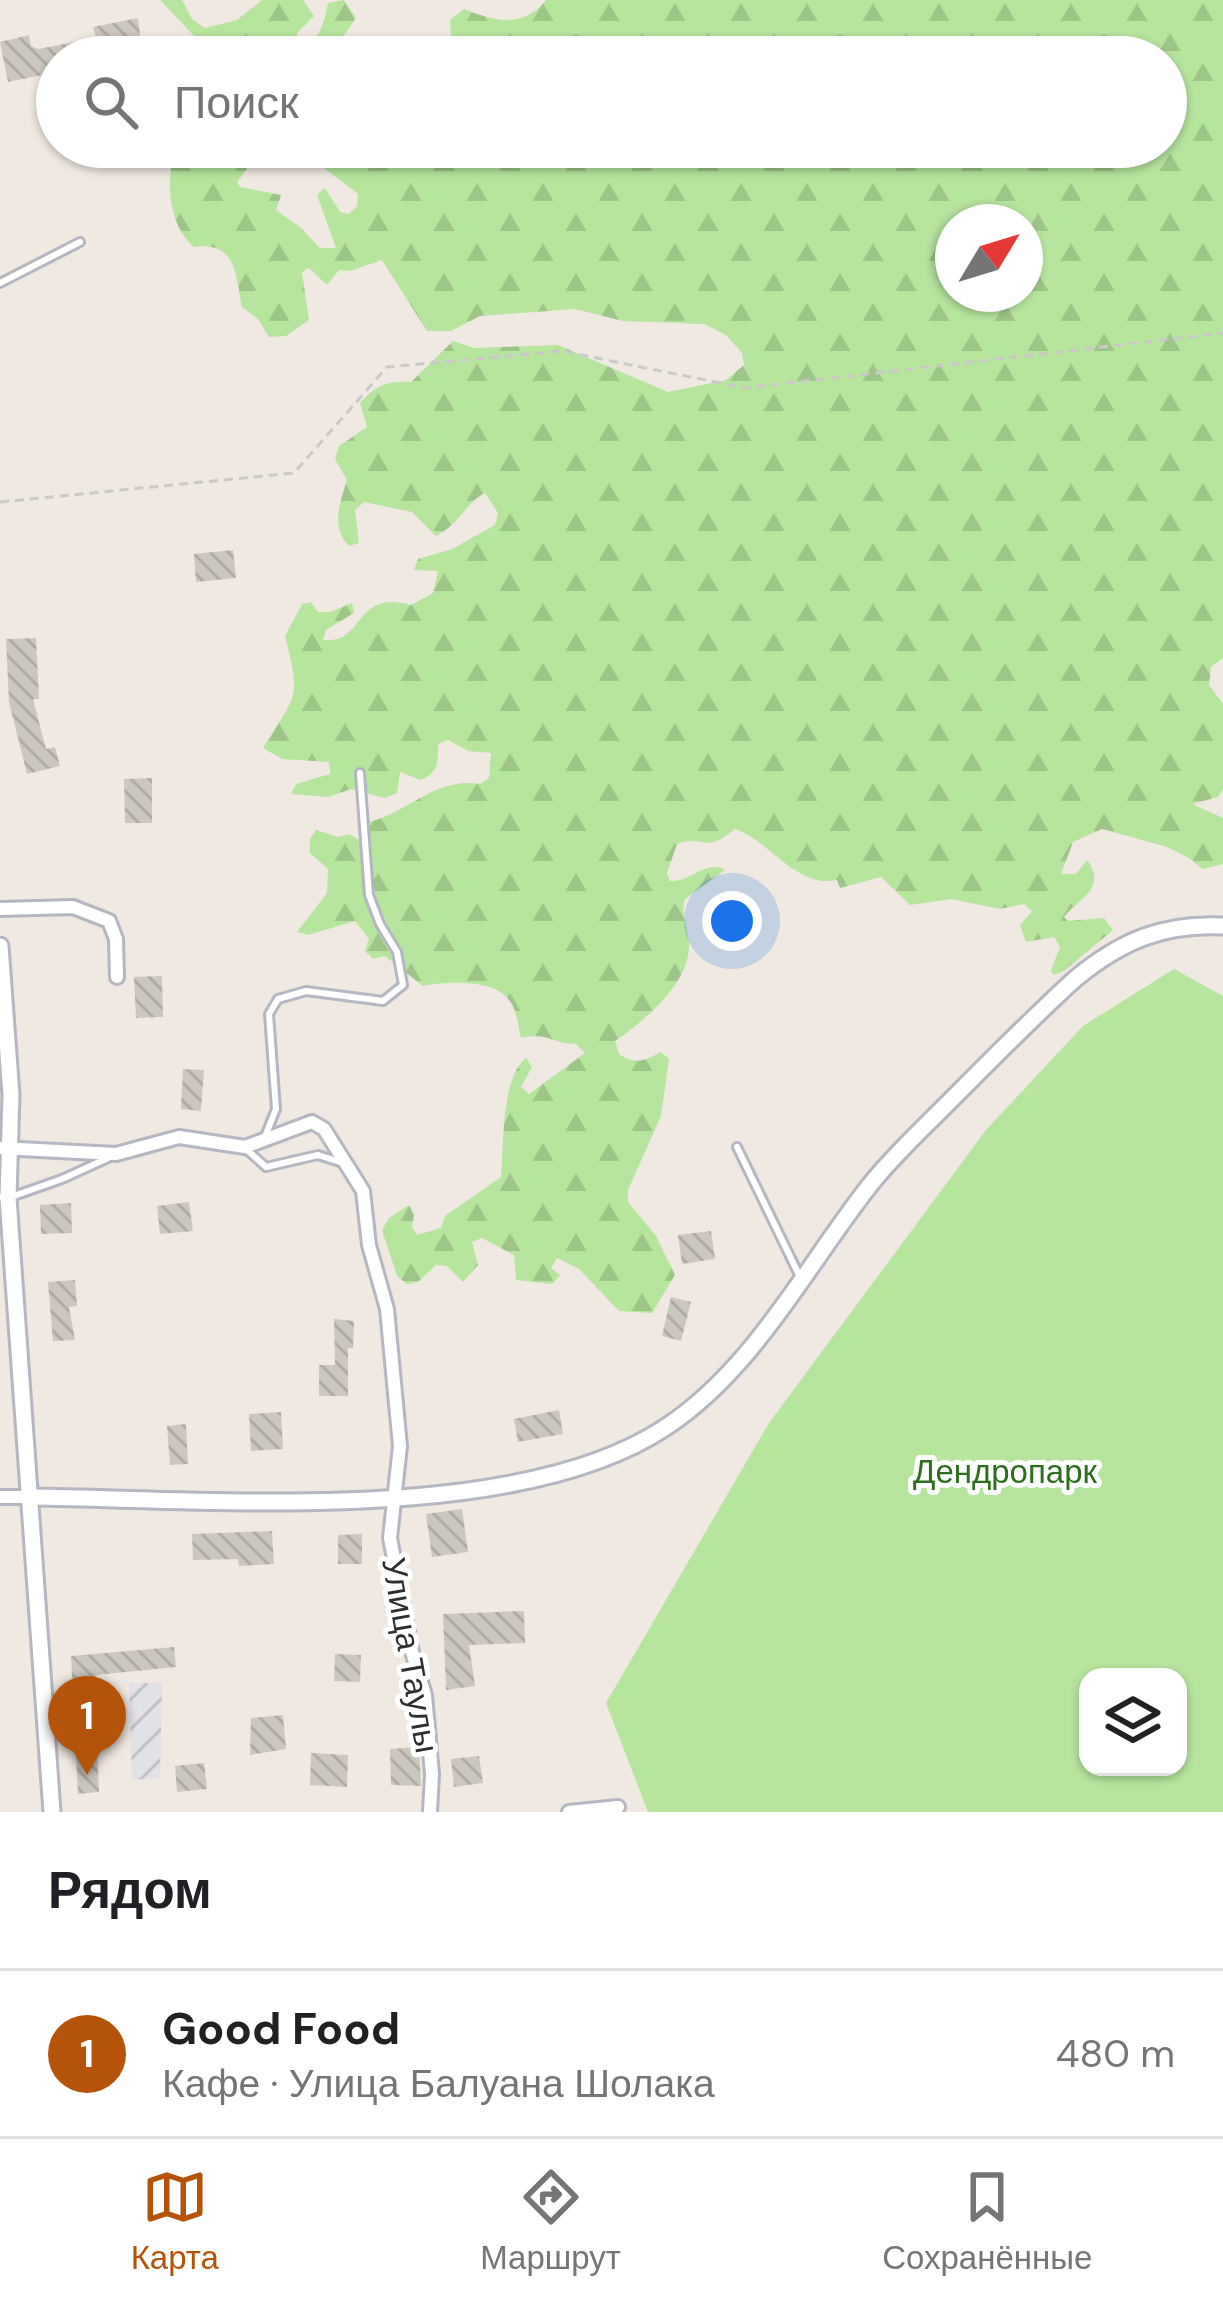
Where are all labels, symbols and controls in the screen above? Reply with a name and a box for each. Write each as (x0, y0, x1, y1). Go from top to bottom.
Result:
search box (36, 36, 1187, 168)
icon: search (78, 69, 144, 135)
text: Поиск (174, 73, 299, 132)
north arrow (935, 204, 1043, 312)
your location (702, 891, 762, 951)
park label: Дендропарк (913, 1450, 1098, 1493)
street label: Улица Таулы (372, 1554, 449, 1756)
map controls (1079, 1668, 1187, 1776)
button: layers (1079, 1668, 1187, 1776)
pin: 1 (48, 1676, 126, 1775)
text: Рядом (48, 1857, 212, 1924)
text: Good Food (162, 1999, 400, 2058)
text: 1 (80, 2028, 94, 2079)
text: 480 m (1056, 2028, 1175, 2079)
text: Кафе · Улица Балуана Шолака (162, 2058, 715, 2109)
tab: Карта (131, 2164, 219, 2279)
tab: Маршрут (480, 2164, 621, 2279)
tab: Сохранённые (882, 2164, 1092, 2279)

